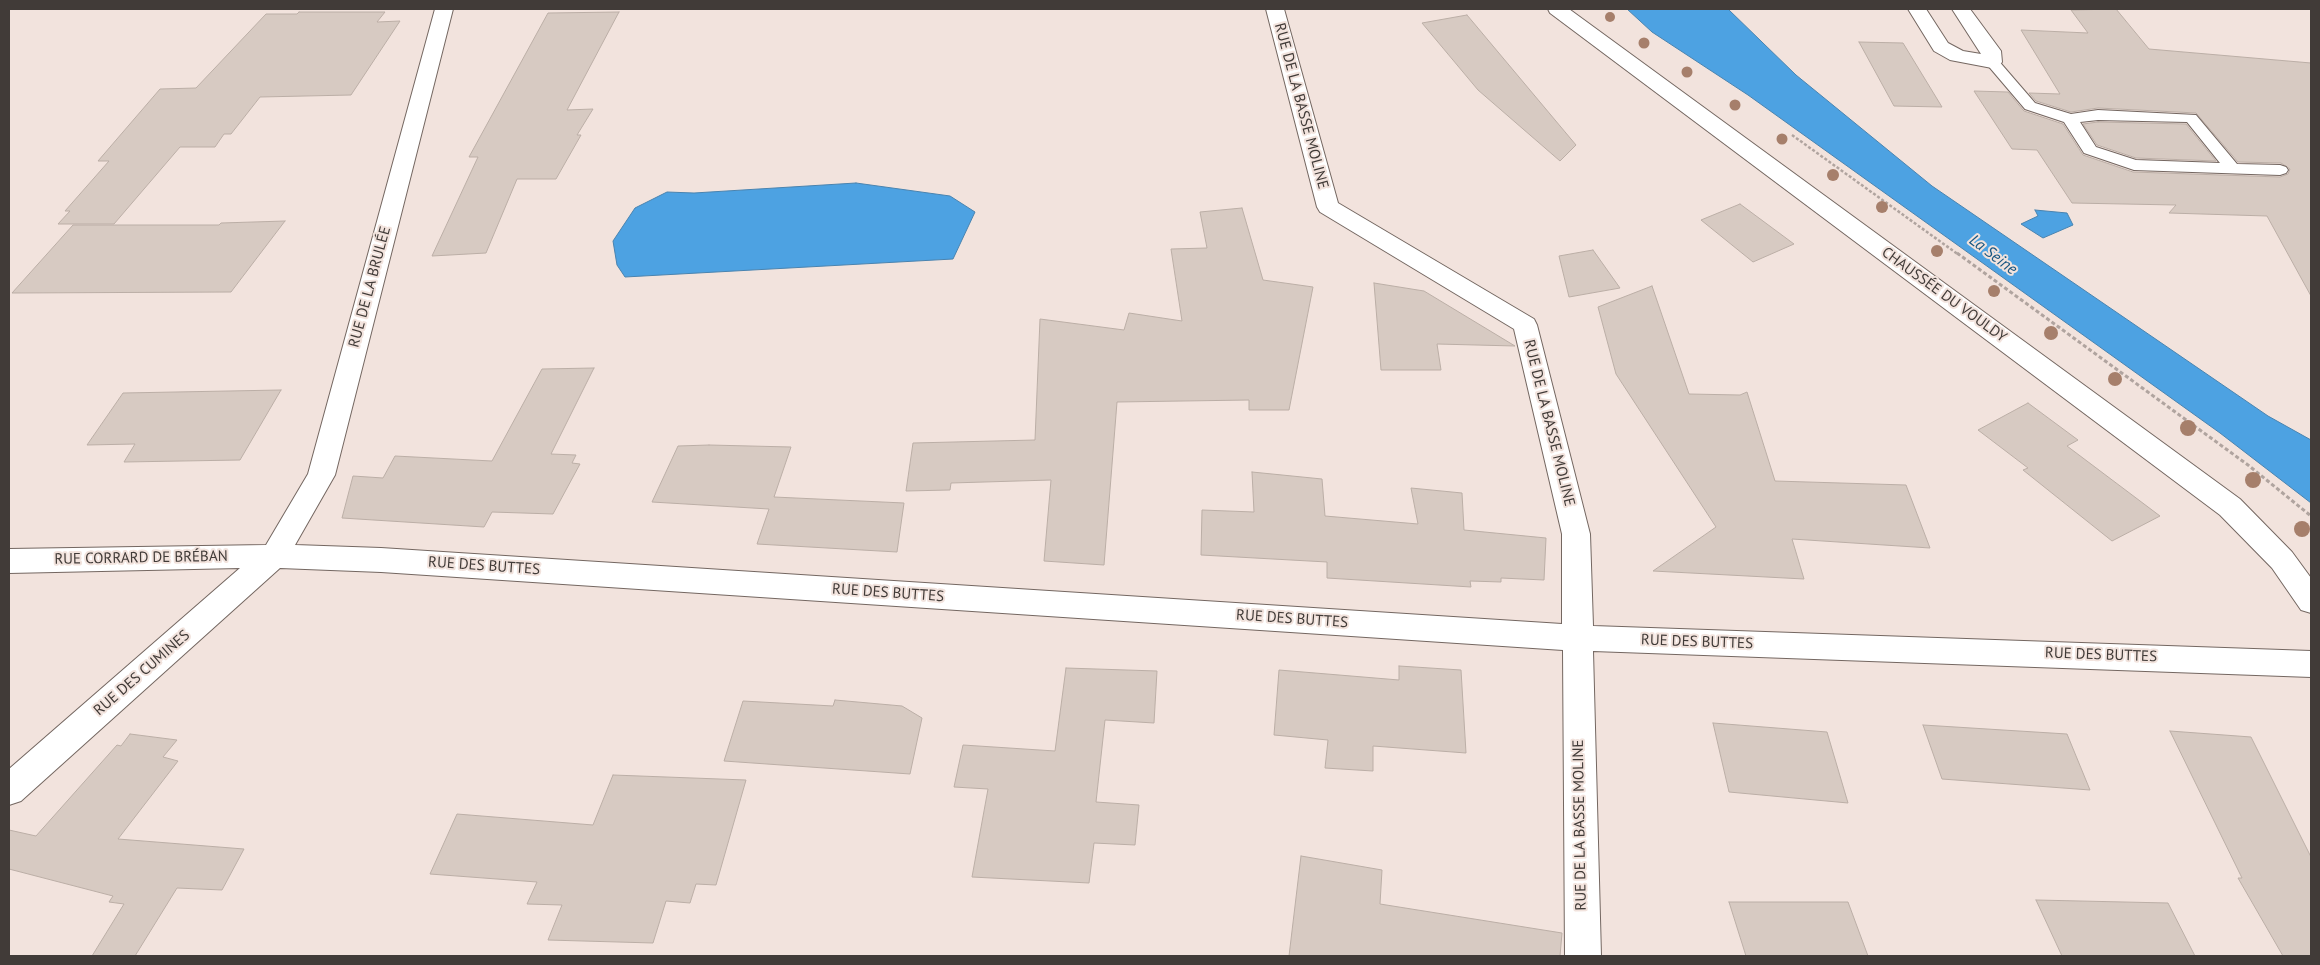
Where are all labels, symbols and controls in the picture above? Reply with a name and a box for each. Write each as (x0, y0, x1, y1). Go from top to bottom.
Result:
street label: RUE DE LA BASSE MOLINE (1270, 21, 1332, 191)
street label: RUE DE LA BRULÉE (345, 225, 395, 349)
water label: La Seine (1965, 231, 2021, 279)
street label: CHAUSSÉE DU VOULDY (1878, 244, 2010, 346)
street label: RUE DE LA BASSE MOLINE (1520, 338, 1578, 508)
street label: RUE CORRARD DE BRÉBAN (54, 547, 228, 569)
street label: RUE DES BUTTES (427, 553, 541, 579)
street label: RUE DES BUTTES (831, 580, 945, 606)
street label: RUE DES BUTTES (1235, 606, 1349, 632)
street label: RUE DES CUMINES (90, 626, 194, 720)
street label: RUE DES BUTTES (1641, 631, 1753, 653)
street label: RUE DES BUTTES (2045, 644, 2157, 666)
street label: RUE DE LA BASSE MOLINE (1570, 739, 1590, 911)

